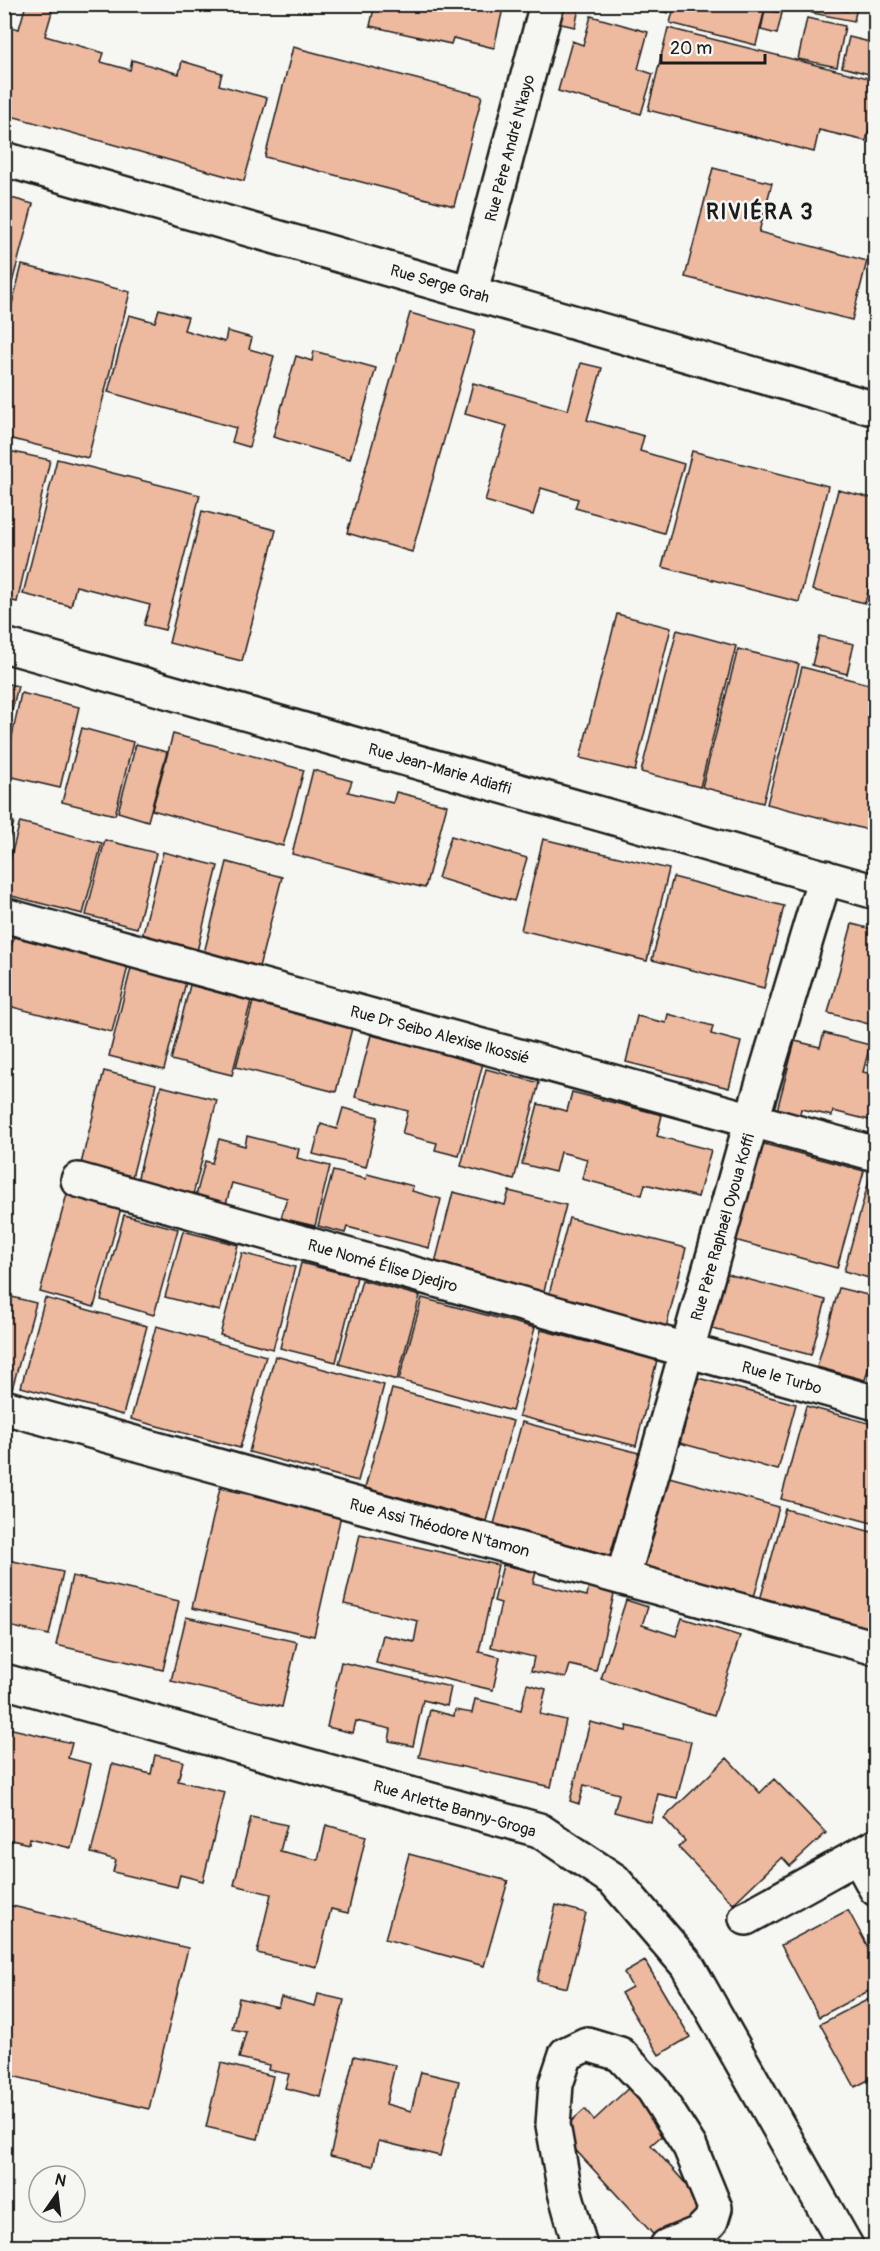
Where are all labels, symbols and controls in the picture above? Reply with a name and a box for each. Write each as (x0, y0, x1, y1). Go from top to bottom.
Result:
scale bar (661, 27, 764, 65)
text: 20 m (670, 37, 712, 60)
street label: Rue Père André N'kayo (481, 72, 539, 224)
district label: RIVIÉRA 3 (706, 198, 814, 226)
street label: Rue Serge Grah (388, 260, 492, 308)
street label: Rue Jean-Marie Adiaffi (366, 739, 514, 799)
street label: Rue Dr Seibo Alexise Ikossié (348, 1001, 532, 1069)
street label: Rue Père Raphaël Oyoua Koffi (687, 1131, 759, 1323)
street label: Rue Nomé Élise Djedjro (305, 1235, 460, 1297)
street label: Rue le Turbo (739, 1357, 824, 1399)
street label: Rue Assi Théodore N'tamon (348, 1494, 532, 1562)
street label: Rue Arlette Banny-Groga (371, 1776, 538, 1842)
north arrow (27, 2164, 87, 2224)
text: N (53, 2169, 68, 2191)

